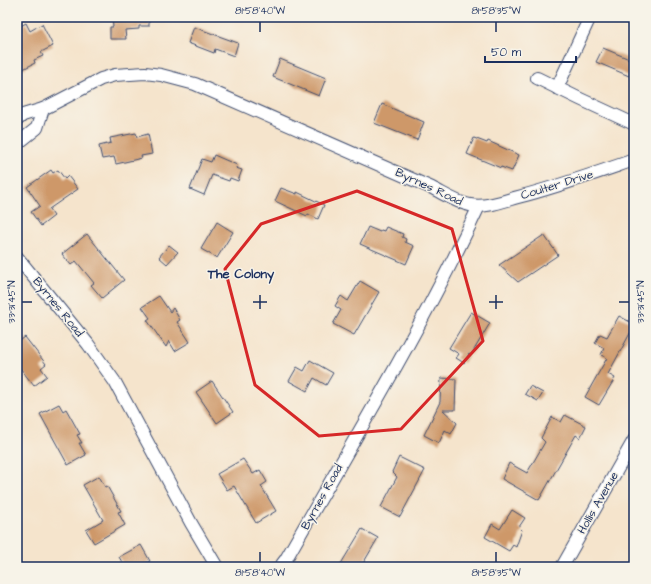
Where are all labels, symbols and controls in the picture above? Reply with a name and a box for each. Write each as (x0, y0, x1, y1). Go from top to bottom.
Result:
text: 81°58'40"W (235, 4, 286, 18)
text: 81°58'35"W (471, 4, 521, 18)
scale bar (485, 38, 576, 64)
text: 50 m (491, 44, 522, 61)
street label: Byrnes Road (392, 164, 466, 211)
street label: Coulter Drive (519, 166, 596, 204)
district label: The Colony (207, 265, 275, 284)
street label: Byrnes Road (28, 273, 87, 341)
text: 33°31'45"N (5, 281, 19, 323)
text: 33°31'45"N (634, 281, 648, 323)
street label: Byrnes Road (297, 461, 348, 533)
street label: Hollis Avenue (573, 468, 623, 537)
text: 81°58'40"W (235, 566, 286, 580)
text: 81°58'35"W (471, 566, 521, 580)

